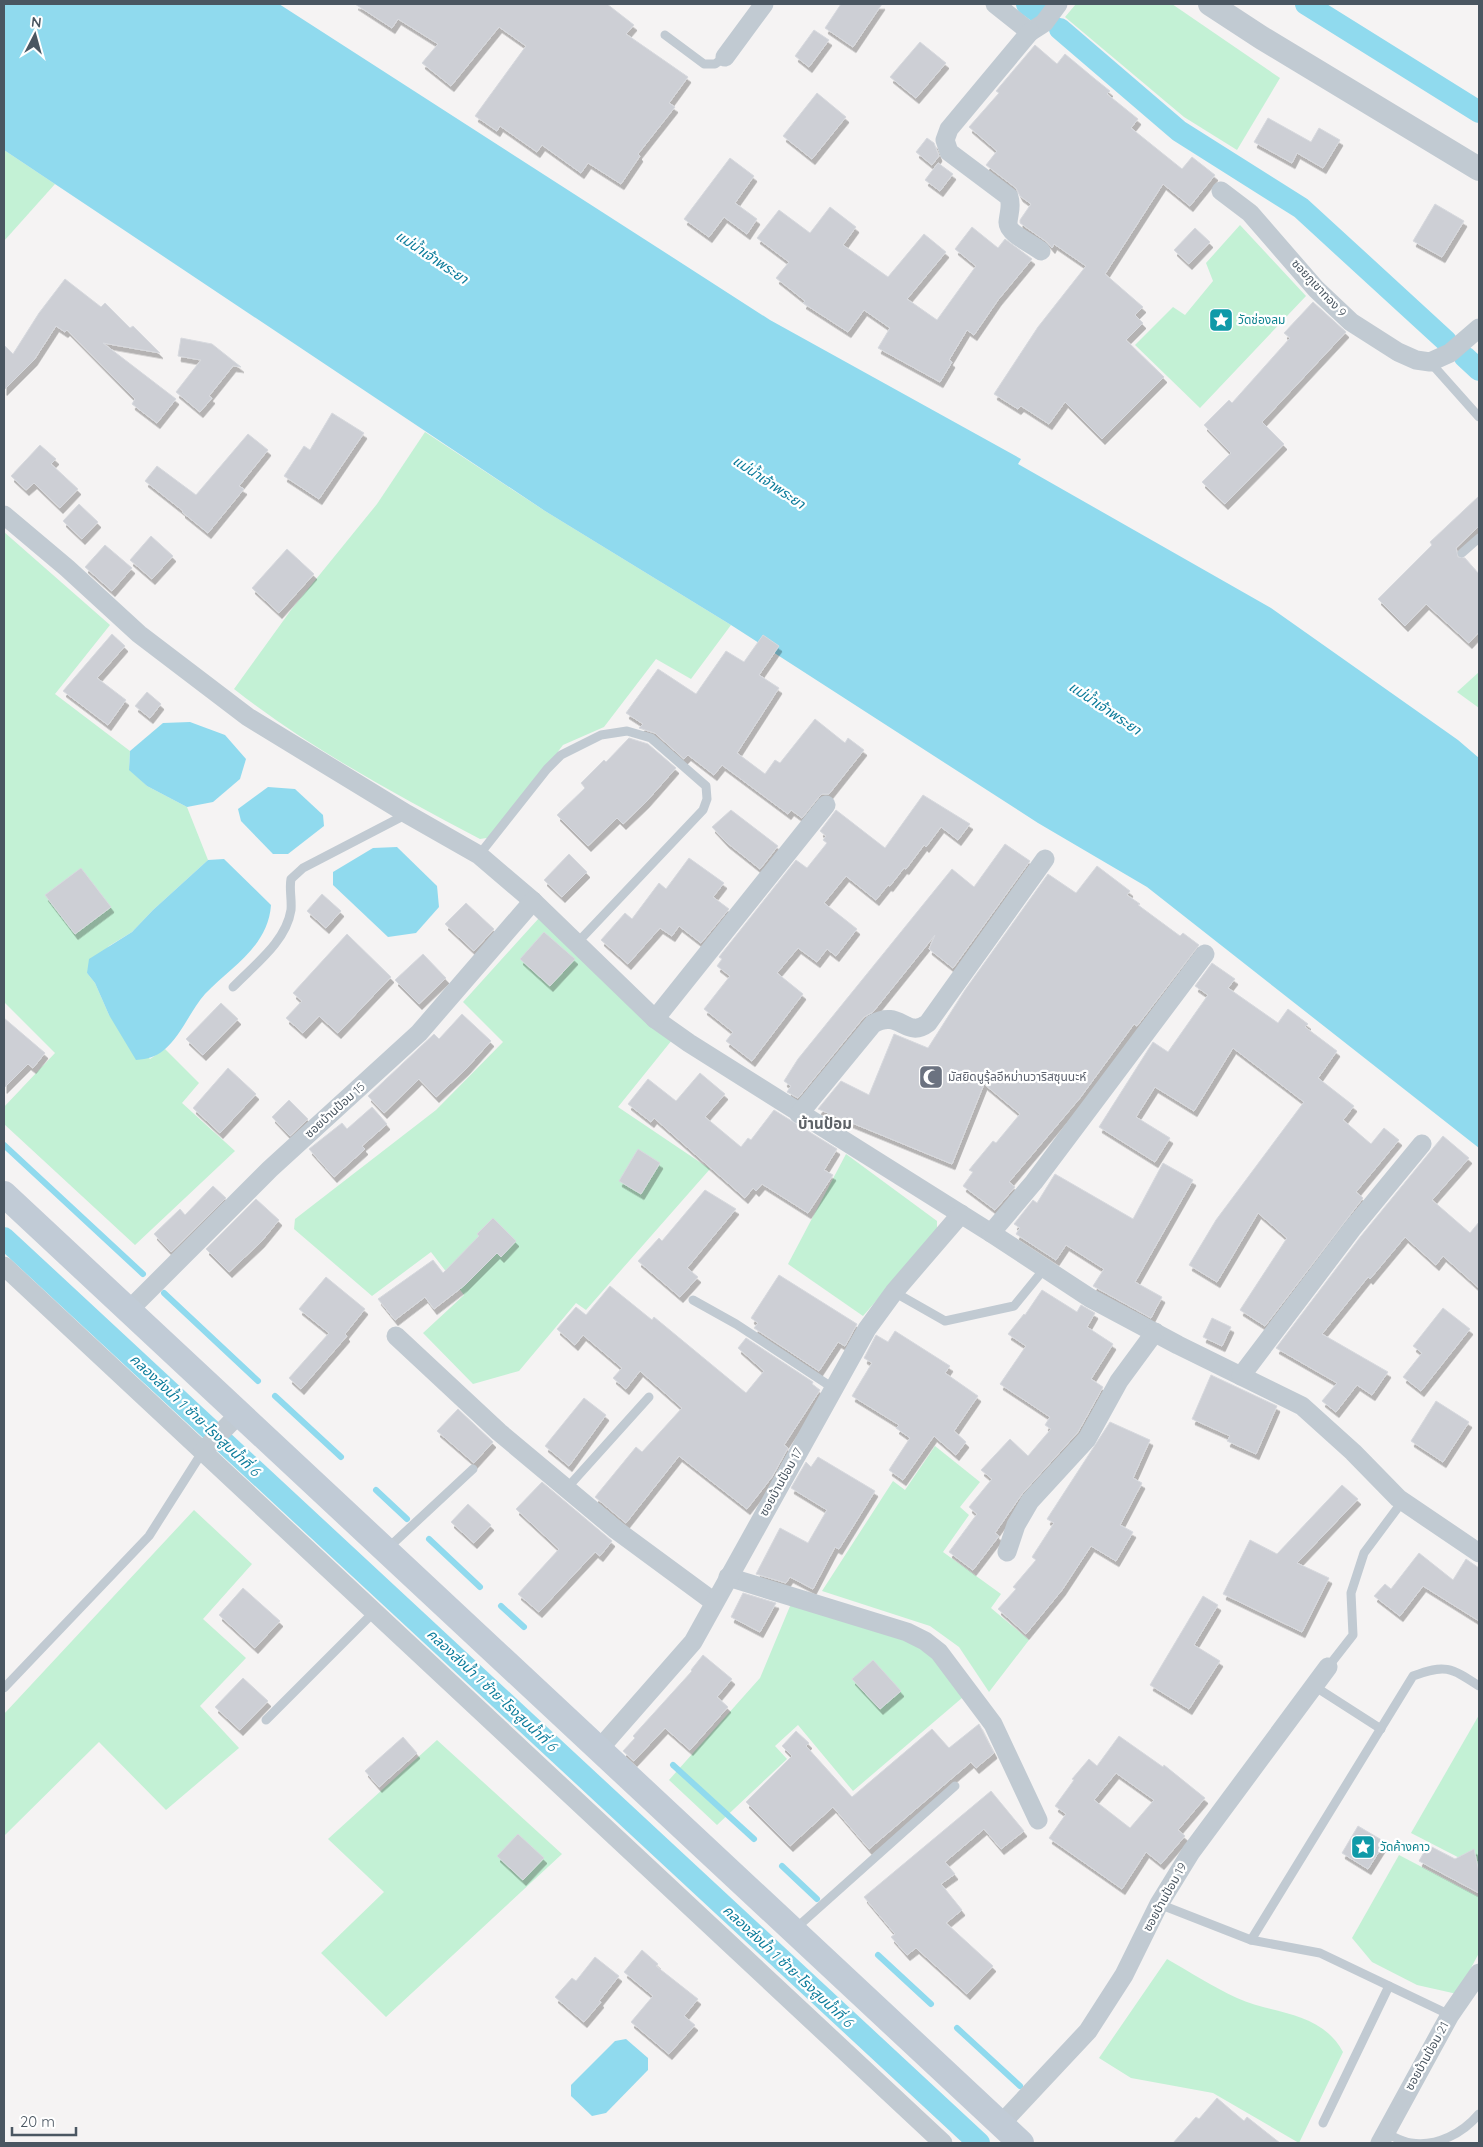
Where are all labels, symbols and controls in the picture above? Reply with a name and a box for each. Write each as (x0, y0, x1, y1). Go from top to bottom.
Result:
north arrow (10, 10, 60, 60)
text: N (30, 13, 42, 32)
water label: แม่น้ำเจ้าพระยา (393, 226, 473, 288)
street label: ซอยภูเขาทอง 9 (1289, 256, 1350, 320)
place icon: วัดช่องลม (1208, 307, 1234, 333)
place label: วัดช่องลม (1238, 312, 1285, 327)
water label: แม่น้ำเจ้าพระยา (730, 451, 810, 513)
water label: แม่น้ำเจ้าพระยา (1066, 677, 1146, 739)
mosque icon: มัสยิดนูรุ้ลอีหม่านวาริสซุนนะห์ (918, 1064, 944, 1090)
place label: มัสยิดนูรุ้ลอีหม่านวาริสซุนนะห์ (948, 1069, 1087, 1084)
street label: ซอยบ้านป้อม 15 (301, 1079, 368, 1141)
district label: บ้านป้อม (798, 1114, 852, 1133)
water label: คลองส่งน้ำ 1 ซ้าย-โรงสูบน้ำที่ 6 (126, 1349, 265, 1481)
street label: ซอยบ้านป้อม 17 (756, 1445, 805, 1518)
water label: คลองส่งน้ำ 1 ซ้าย-โรงสูบน้ำที่ 6 (423, 1624, 562, 1756)
place icon: วัดค้างคาว (1350, 1834, 1376, 1860)
place label: วัดค้างคาว (1380, 1839, 1430, 1854)
street label: ซอยบ้านป้อม 19 (1140, 1860, 1190, 1934)
water label: คลองส่งน้ำ 1 ซ้าย-โรงสูบน้ำที่ 6 (719, 1900, 858, 2032)
street label: ซอยบ้านป้อม 21 (1402, 2019, 1452, 2093)
scale bar (12, 2104, 76, 2136)
text: 20 m (20, 2112, 55, 2131)

